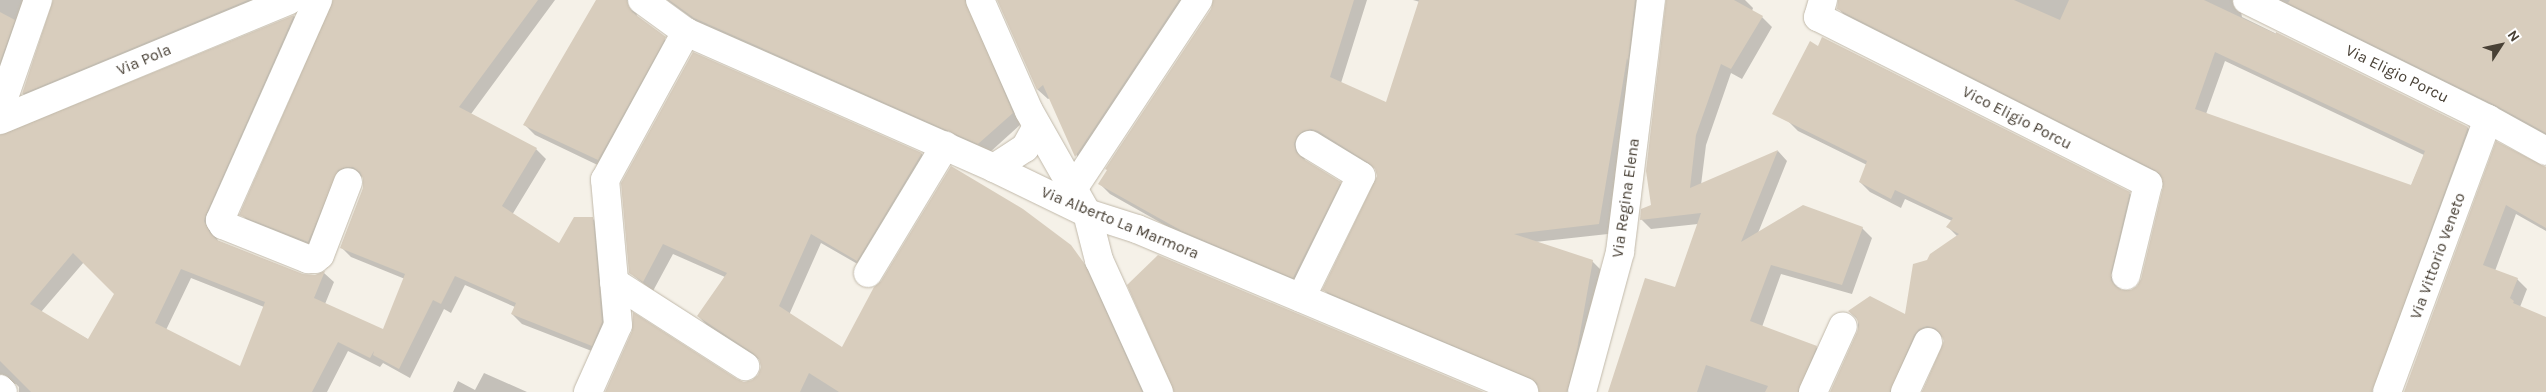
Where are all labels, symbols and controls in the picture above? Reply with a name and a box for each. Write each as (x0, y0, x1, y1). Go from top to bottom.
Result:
north arrow (2476, 20, 2526, 70)
text: N (2504, 27, 2524, 45)
street label: Via Pola (114, 40, 174, 80)
street label: Via Eligio Porcu (2342, 41, 2452, 107)
street label: Vico Eligio Porcu (1959, 82, 2075, 154)
street label: Via Regina Elena (1608, 137, 1644, 259)
street label: Via Alberto La Marmora (1038, 183, 1202, 263)
street label: Via Vittorio Veneto (2406, 190, 2470, 322)

